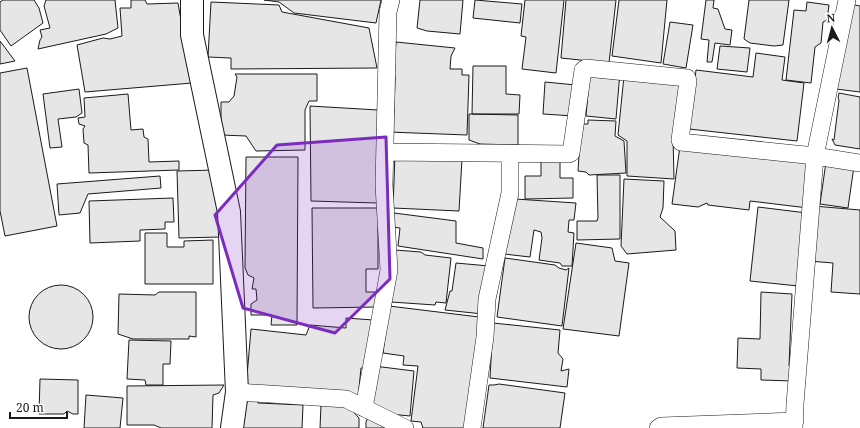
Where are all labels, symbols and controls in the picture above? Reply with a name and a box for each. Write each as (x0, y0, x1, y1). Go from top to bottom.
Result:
north arrow (812, 8, 852, 48)
text: N (826, 10, 836, 25)
scale bar (10, 394, 67, 420)
text: 20 m (16, 399, 44, 416)

